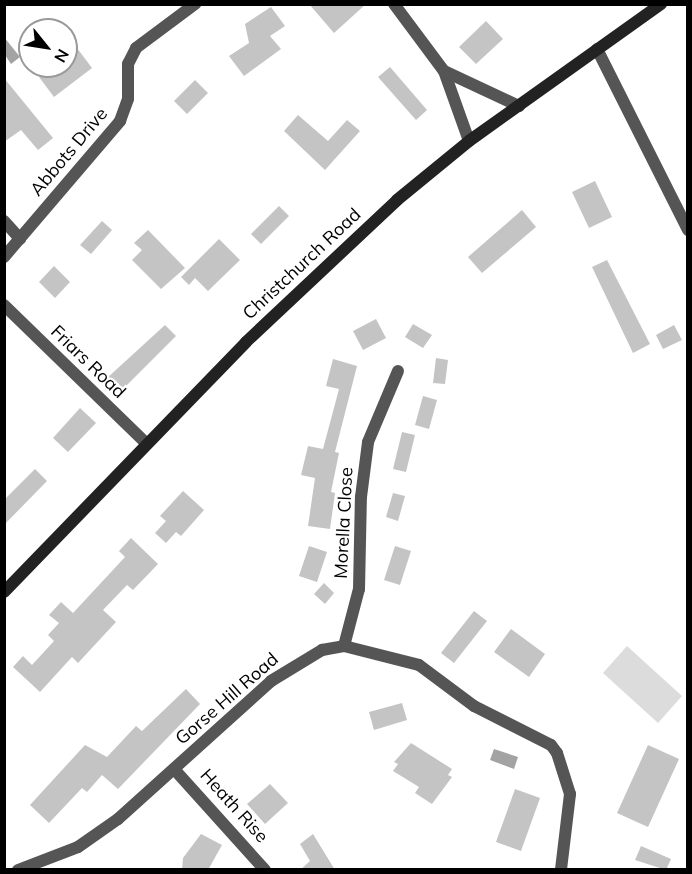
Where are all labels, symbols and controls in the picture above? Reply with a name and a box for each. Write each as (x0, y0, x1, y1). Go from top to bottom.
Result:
north arrow (18, 18, 78, 78)
text: N (50, 46, 74, 66)
street label: Abbots Drive (26, 104, 112, 200)
street label: Christchurch Road (239, 204, 365, 324)
street label: Friars Road (46, 321, 130, 403)
street label: Morella Close (330, 467, 358, 579)
street label: Gorse Hill Road (171, 649, 283, 749)
street label: Heath Rise (195, 765, 273, 847)

